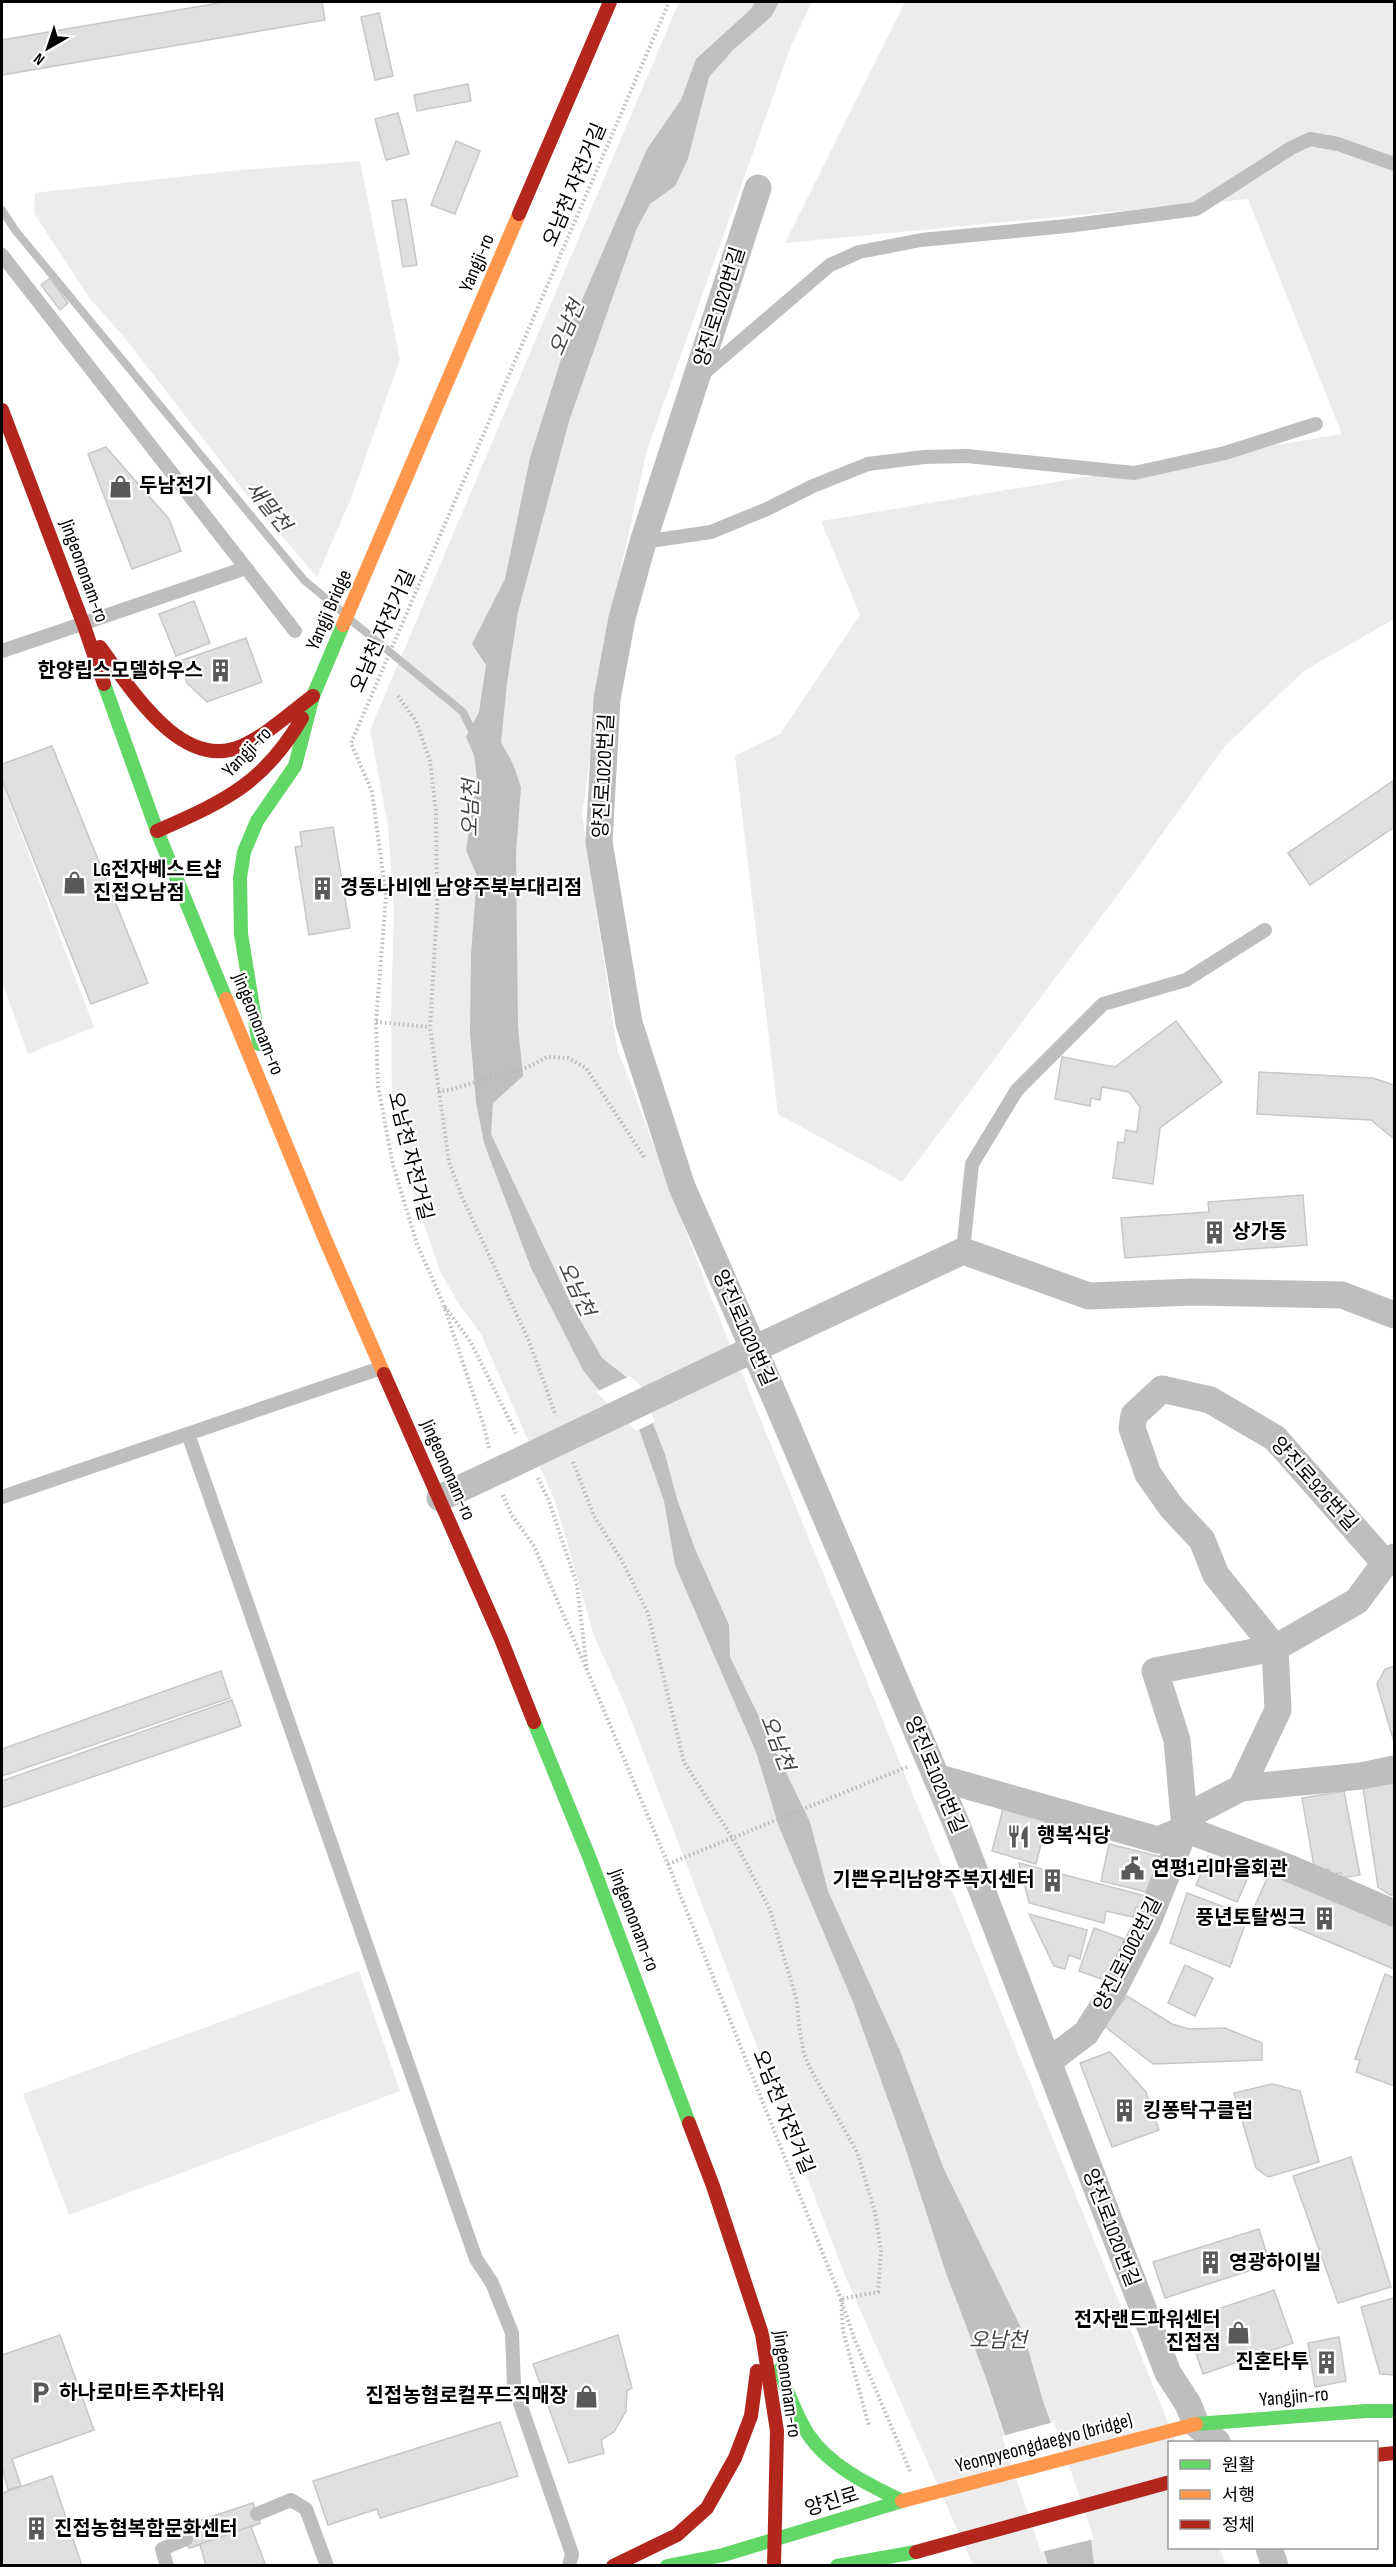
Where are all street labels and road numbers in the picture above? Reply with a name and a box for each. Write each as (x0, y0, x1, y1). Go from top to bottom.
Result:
street label: 오남천 자전거길 (538, 120, 612, 250)
street label: Yangji-ro (454, 230, 500, 296)
street label: 양진로1020번길 (689, 244, 751, 370)
street label: Jingeononam-ro (54, 515, 114, 626)
street label: Yangji Bridge (301, 566, 357, 654)
street label: 오남천 자전거길 (345, 566, 421, 696)
street label: 양진로1020번길 (589, 713, 619, 839)
street label: Yangji-ro (217, 722, 277, 782)
street label: Jingeononam-ro (226, 969, 289, 1078)
street label: 오남천 자전거길 (382, 1089, 438, 1223)
street label: 양진로1020번길 (708, 1266, 780, 1390)
street label: Jingeononam-ro (415, 1415, 481, 1524)
street label: 양진로926번길 (1266, 1432, 1362, 1536)
street label: 양진로1020번길 (900, 1713, 970, 1837)
street label: Jingeononam-ro (603, 1865, 664, 1975)
street label: 양진로1002번길 (1089, 1893, 1167, 2015)
street label: 오남천 자전거길 (747, 2046, 819, 2178)
street label: 양진로1020번길 (1077, 2165, 1145, 2291)
street label: Jingeononam-ro (767, 2328, 806, 2439)
street label: Yangjin-ro (1259, 2382, 1329, 2412)
street label: Yeonpyeongdaegyo (bridge) (953, 2408, 1135, 2478)
street label: 양진로 (802, 2482, 862, 2522)

